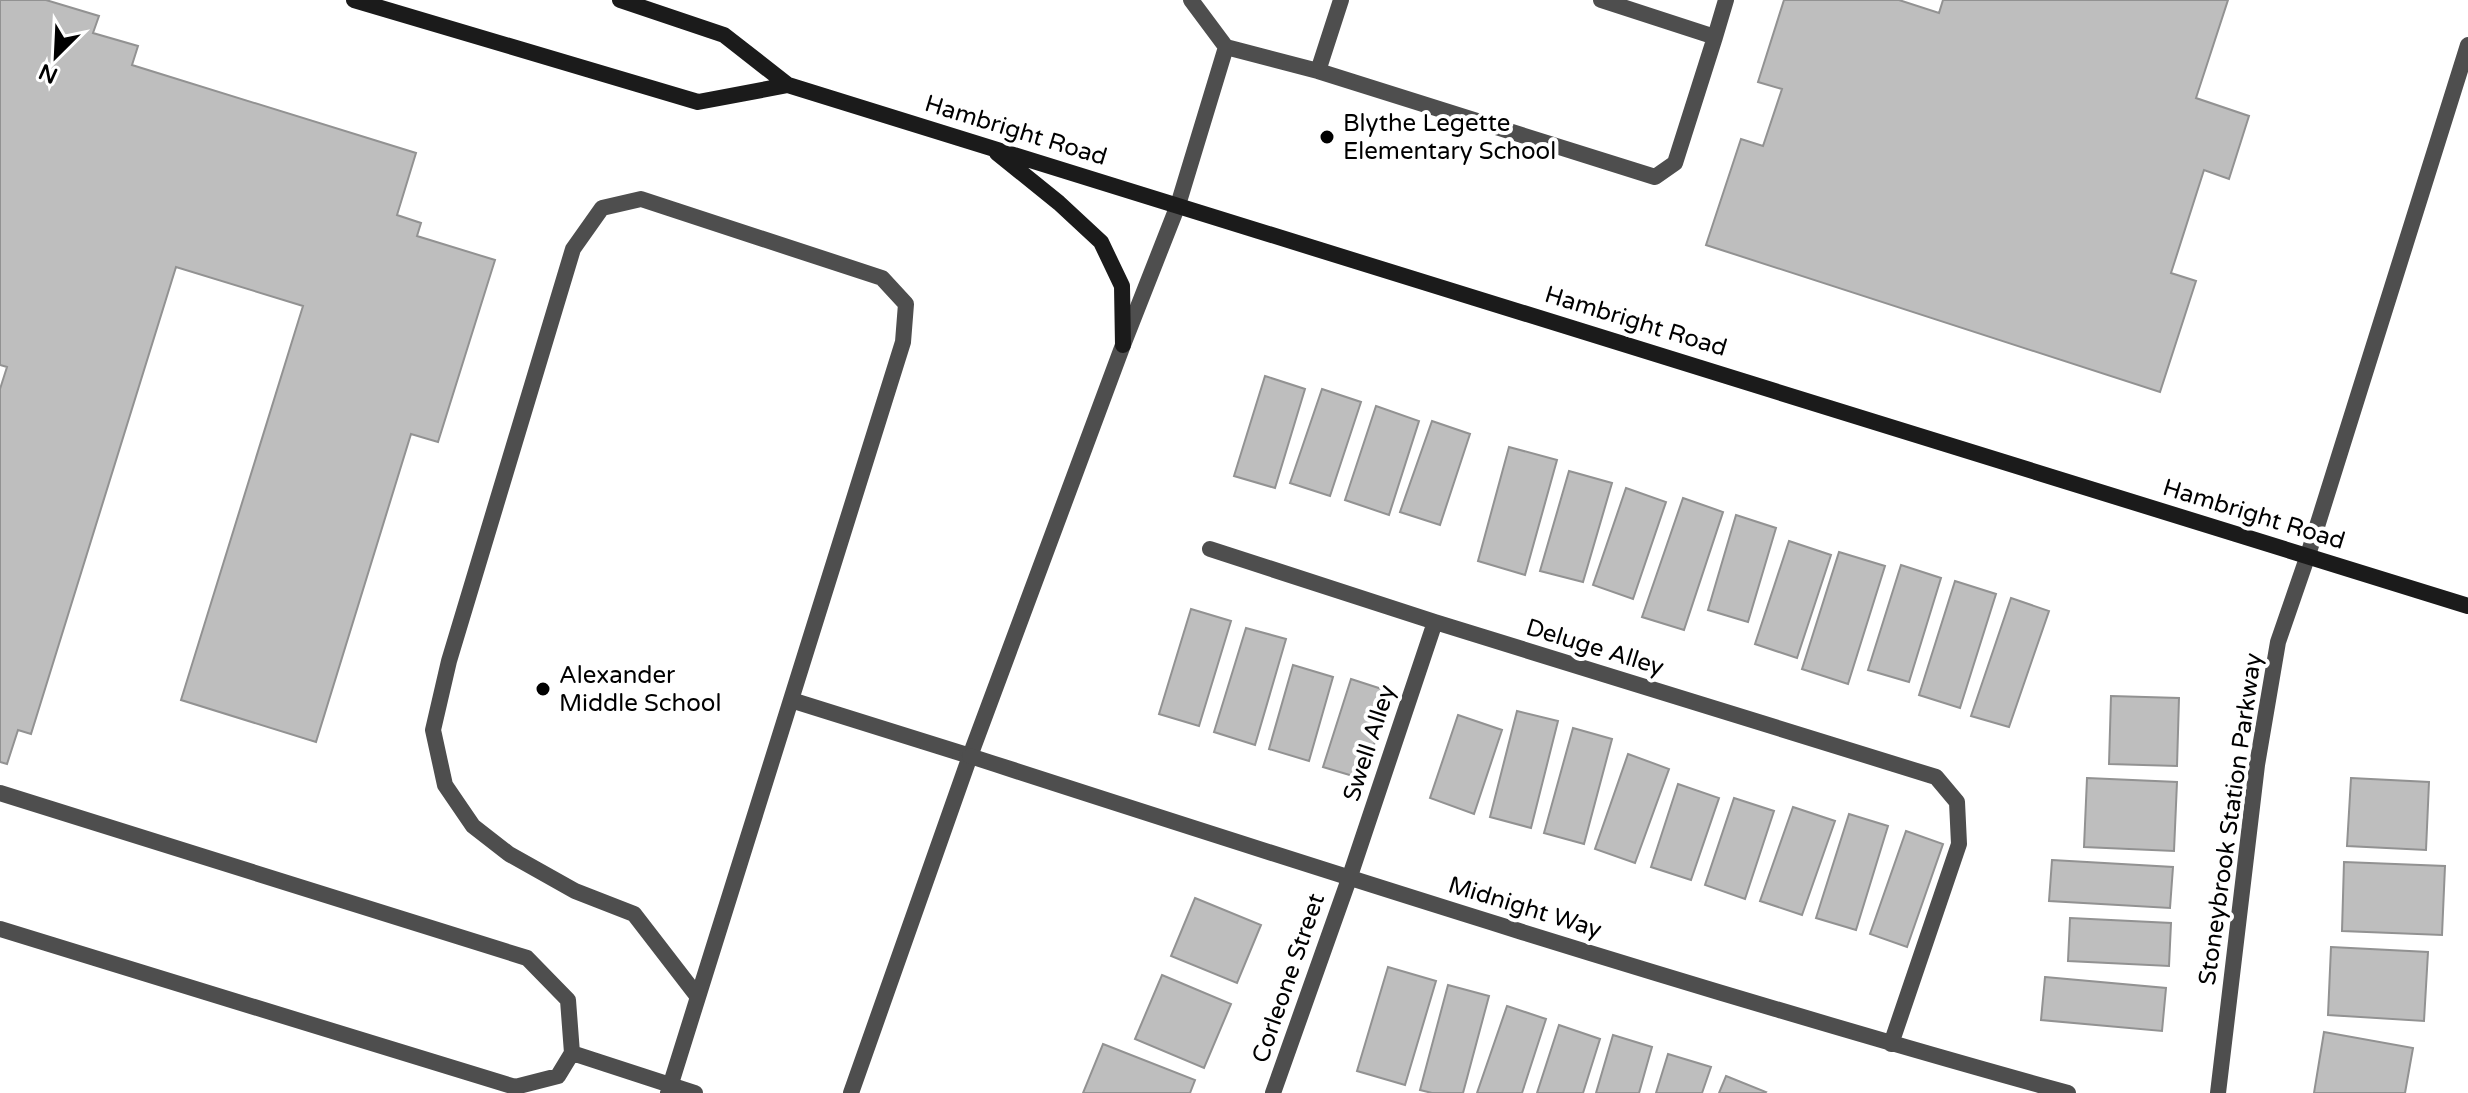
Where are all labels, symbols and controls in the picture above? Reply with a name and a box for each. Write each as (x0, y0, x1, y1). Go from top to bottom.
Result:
north arrow (16, 16, 96, 96)
text: N (35, 58, 62, 89)
street label: Hambright Road (921, 89, 1111, 172)
place label: Blythe Legette Elementary School (1343, 109, 1556, 166)
marker: Blythe Legette Elementary School (1318, 128, 1336, 146)
street label: Hambright Road (1541, 280, 1731, 363)
street label: Hambright Road (2159, 473, 2349, 556)
street label: Deluge Alley (1522, 613, 1667, 682)
street label: Stoneybrook Station Parkway (2193, 651, 2268, 987)
place label: Alexander Middle School (559, 661, 721, 718)
marker: Alexander Middle School (534, 680, 552, 698)
street label: Swell Alley (1337, 681, 1402, 805)
street label: Midnight Way (1445, 870, 1605, 945)
street label: Corleone Street (1246, 890, 1331, 1067)

